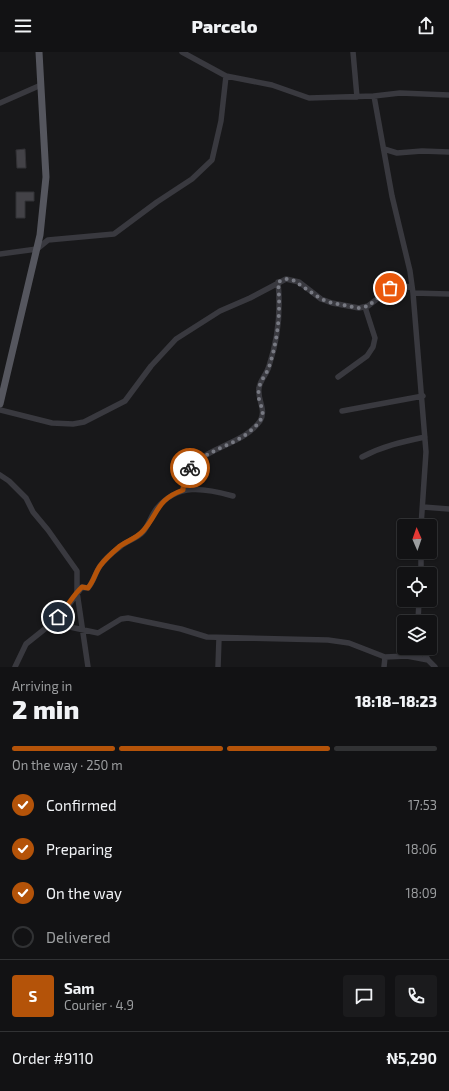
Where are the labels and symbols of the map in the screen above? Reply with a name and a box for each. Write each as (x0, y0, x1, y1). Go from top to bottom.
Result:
pin (373, 271, 407, 305)
courier (170, 448, 210, 488)
north arrow (397, 519, 437, 559)
pin (41, 600, 75, 634)

